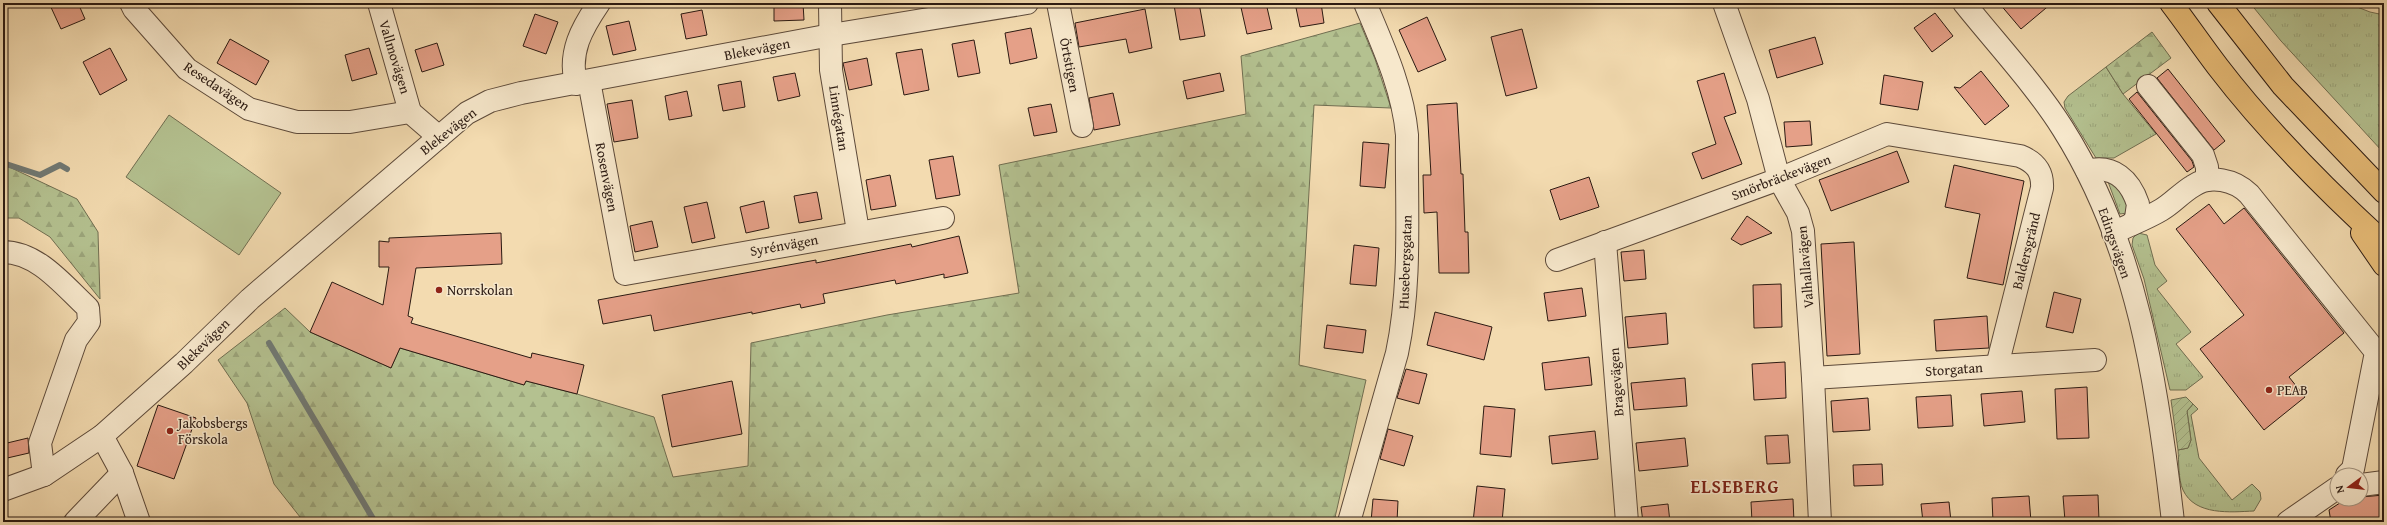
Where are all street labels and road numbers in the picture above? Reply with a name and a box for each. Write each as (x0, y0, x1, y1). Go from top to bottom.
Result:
street label: Vallmovägen (374, 18, 416, 96)
street label: Blekevägen (722, 33, 792, 65)
street label: Örtstigen (1055, 36, 1085, 94)
street label: Resedavägen (180, 57, 254, 116)
street label: Linnégatan (824, 84, 854, 152)
street label: Blekevägen (416, 102, 481, 159)
street label: Rosenvägen (590, 141, 624, 213)
street label: Smörbräckevägen (1728, 149, 1834, 205)
street label: Edingsvägen (2094, 205, 2137, 281)
street label: Baldersgränd (2007, 210, 2045, 292)
street label: Husebergsgatan (1393, 214, 1417, 309)
street label: Valhallavägen (1791, 225, 1819, 309)
street label: Syrénvägen (748, 229, 820, 261)
street label: Blekevägen (172, 314, 234, 374)
street label: Bragevägen (1604, 347, 1628, 417)
street label: Storgatan (1925, 357, 1984, 381)

